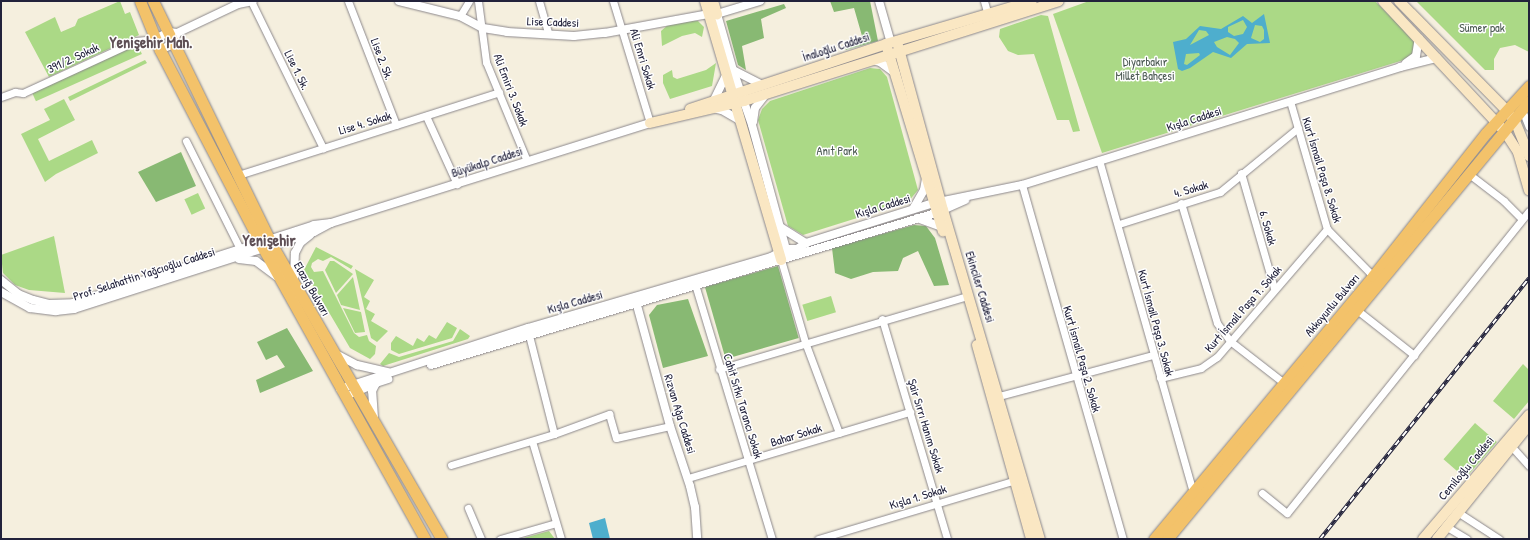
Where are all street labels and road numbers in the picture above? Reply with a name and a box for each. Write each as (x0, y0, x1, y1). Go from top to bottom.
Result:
street label: Lise Caddesi (527, 14, 579, 30)
street label: Ali Emri Sokak (627, 27, 659, 91)
street label: İnaloğlu Caddesi (801, 29, 871, 65)
street label: Lise 2. Sk. (368, 36, 396, 82)
street label: 391/2. Sokak (45, 40, 101, 76)
street label: Lise 1. Sk. (281, 48, 313, 92)
street label: Ali Emiri 3. Sokak (491, 52, 531, 128)
street label: Kışla Caddesi (1165, 103, 1223, 135)
street label: Lise 4. Sokak (337, 108, 393, 138)
street label: Kurt İsmail Paşa 8. Sokak (1299, 115, 1345, 225)
street label: Büyükalp Caddesi (449, 144, 525, 180)
street label: 4. Sokak (1172, 177, 1210, 201)
street label: Kışla Caddesi (854, 191, 912, 221)
street label: 6. Sokak (1256, 209, 1280, 247)
street label: Prof. Selahattin Yağcıoğlu Caddesi (71, 244, 217, 304)
street label: Ekinciler Caddesi (962, 250, 998, 324)
street label: Elazığ Bulvarı (291, 259, 333, 319)
street label: Kurt İsmail Paşa 7. Sokak (1201, 263, 1285, 355)
street label: Kurt İsmail Paşa 3. Sokak (1135, 268, 1177, 378)
street label: Akkoyunlu Bulvarı (1302, 271, 1362, 339)
street label: Kışla Caddesi (546, 287, 604, 317)
street label: Kurt İsmail Paşa 2. Sokak (1060, 304, 1104, 414)
street label: Cahit Sıtkı Tarancı Sokak (720, 352, 766, 460)
street label: Rızvan Ağa Caddesi (661, 373, 699, 455)
street label: Şair Sırrı Hanım Sokak (905, 377, 947, 475)
street label: Bahar Sokak (769, 420, 823, 450)
street label: Cemiloğlu Caddesi (1435, 433, 1497, 503)
street label: Kışla 1. Sokak (888, 481, 948, 513)

